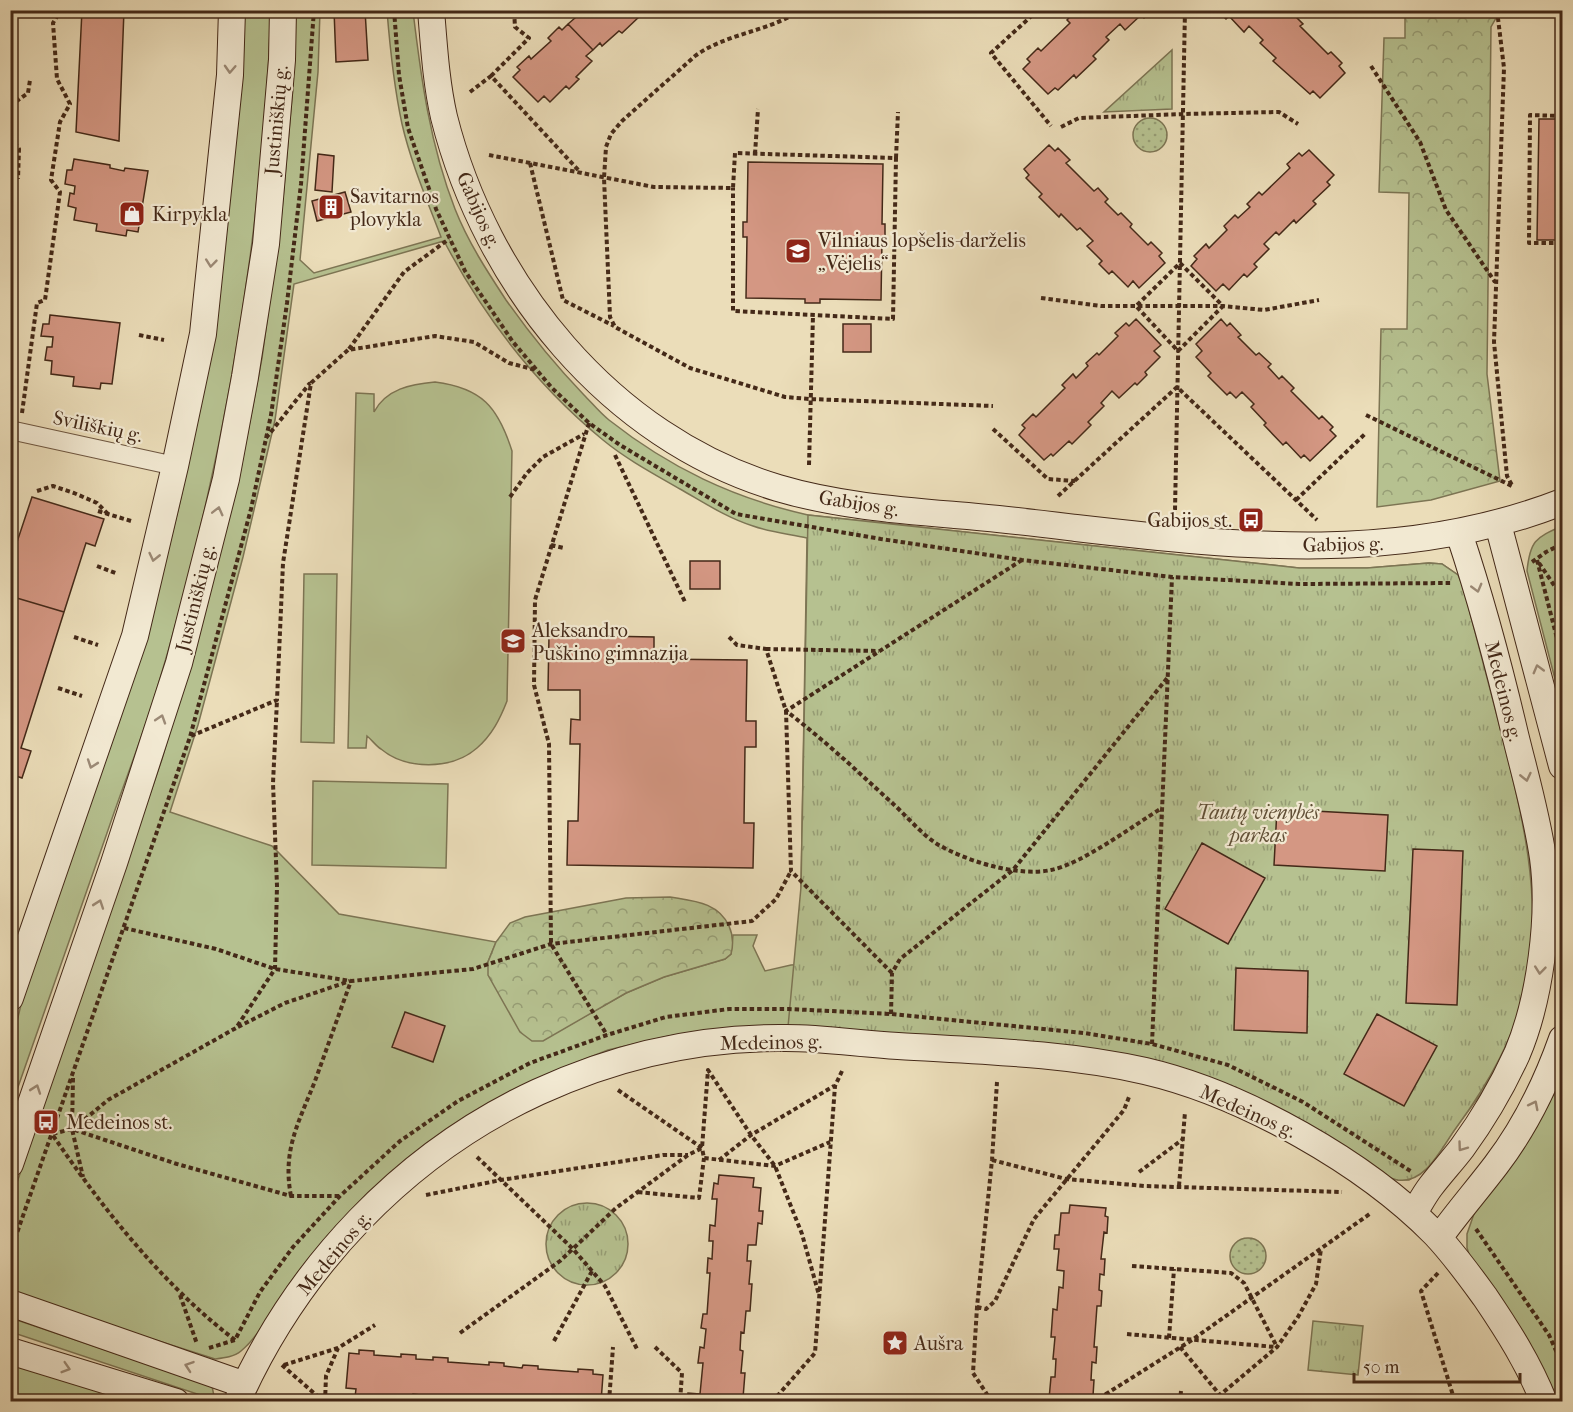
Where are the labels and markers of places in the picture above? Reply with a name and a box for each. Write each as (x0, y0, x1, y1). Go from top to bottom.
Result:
place label: Savitarnos plovykla (349, 185, 439, 231)
building icon: Savitarnos plovykla (316, 192, 346, 222)
shop icon: Kirpykla (117, 199, 147, 229)
place label: Kirpykla (152, 203, 228, 226)
place label: Vilniaus lopšelis-darželis „Vėjelis“ (817, 229, 1026, 275)
school or university icon: Vilniaus lopšelis-darželis „Vėjelis“ (783, 236, 813, 266)
bus stop icon: Gabijos st. (1236, 505, 1266, 535)
place label: Gabijos st. (1147, 509, 1232, 532)
place label: Aleksandro Puškino gimnazija (531, 619, 689, 665)
school or university icon: Aleksandro Puškino gimnazija (498, 626, 528, 656)
bus stop icon: Medeinos st. (31, 1107, 61, 1137)
place label: Medeinos st. (66, 1111, 172, 1134)
place icon: Aušra (880, 1328, 910, 1358)
place label: Aušra (913, 1332, 964, 1355)

